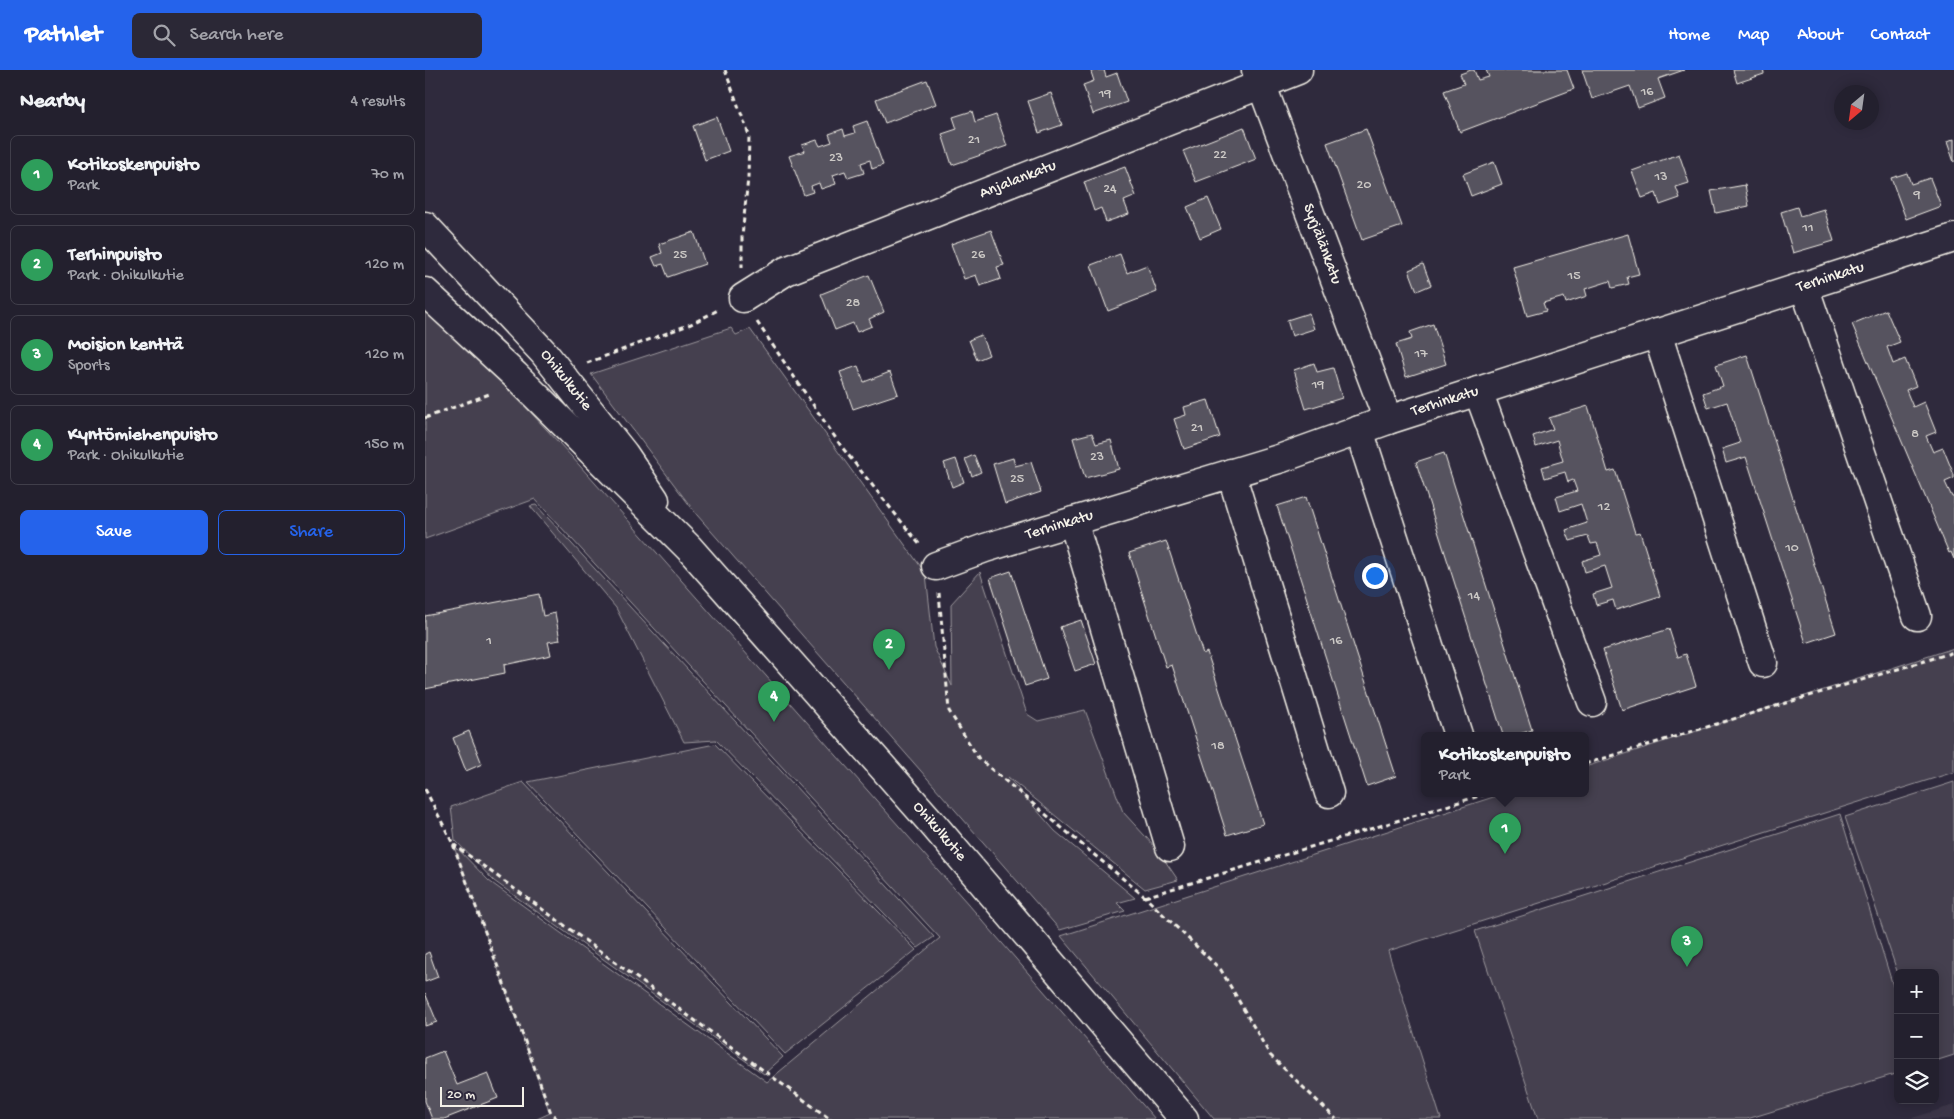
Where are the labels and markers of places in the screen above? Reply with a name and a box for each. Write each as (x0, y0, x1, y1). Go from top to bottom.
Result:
pin: 2 (873, 629, 905, 670)
pin: 4 (758, 681, 790, 722)
pin: 1 (1489, 813, 1521, 854)
pin: 3 (1671, 926, 1703, 967)

